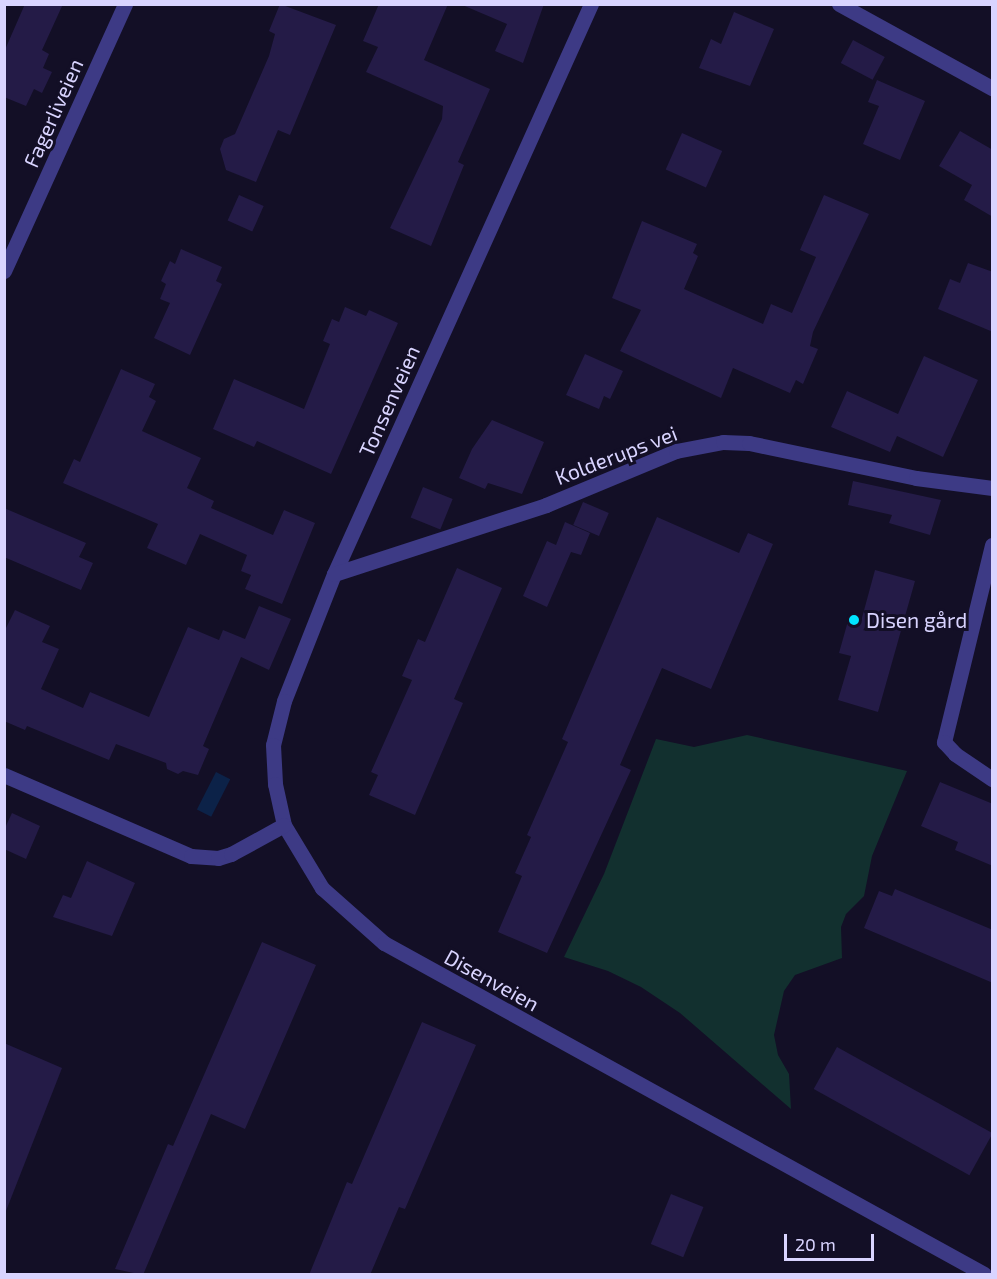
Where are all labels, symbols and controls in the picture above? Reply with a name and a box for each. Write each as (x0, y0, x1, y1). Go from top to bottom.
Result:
street label: Fagerliveien (18, 55, 88, 171)
street label: Tonsenveien (353, 341, 425, 461)
street label: Kolderups vei (551, 420, 681, 490)
place label: Disen gård (866, 607, 967, 633)
marker: Disen gård (847, 613, 861, 627)
street label: Disenveien (440, 944, 544, 1016)
scale bar (787, 1222, 877, 1260)
text: 20 m (795, 1233, 836, 1255)

